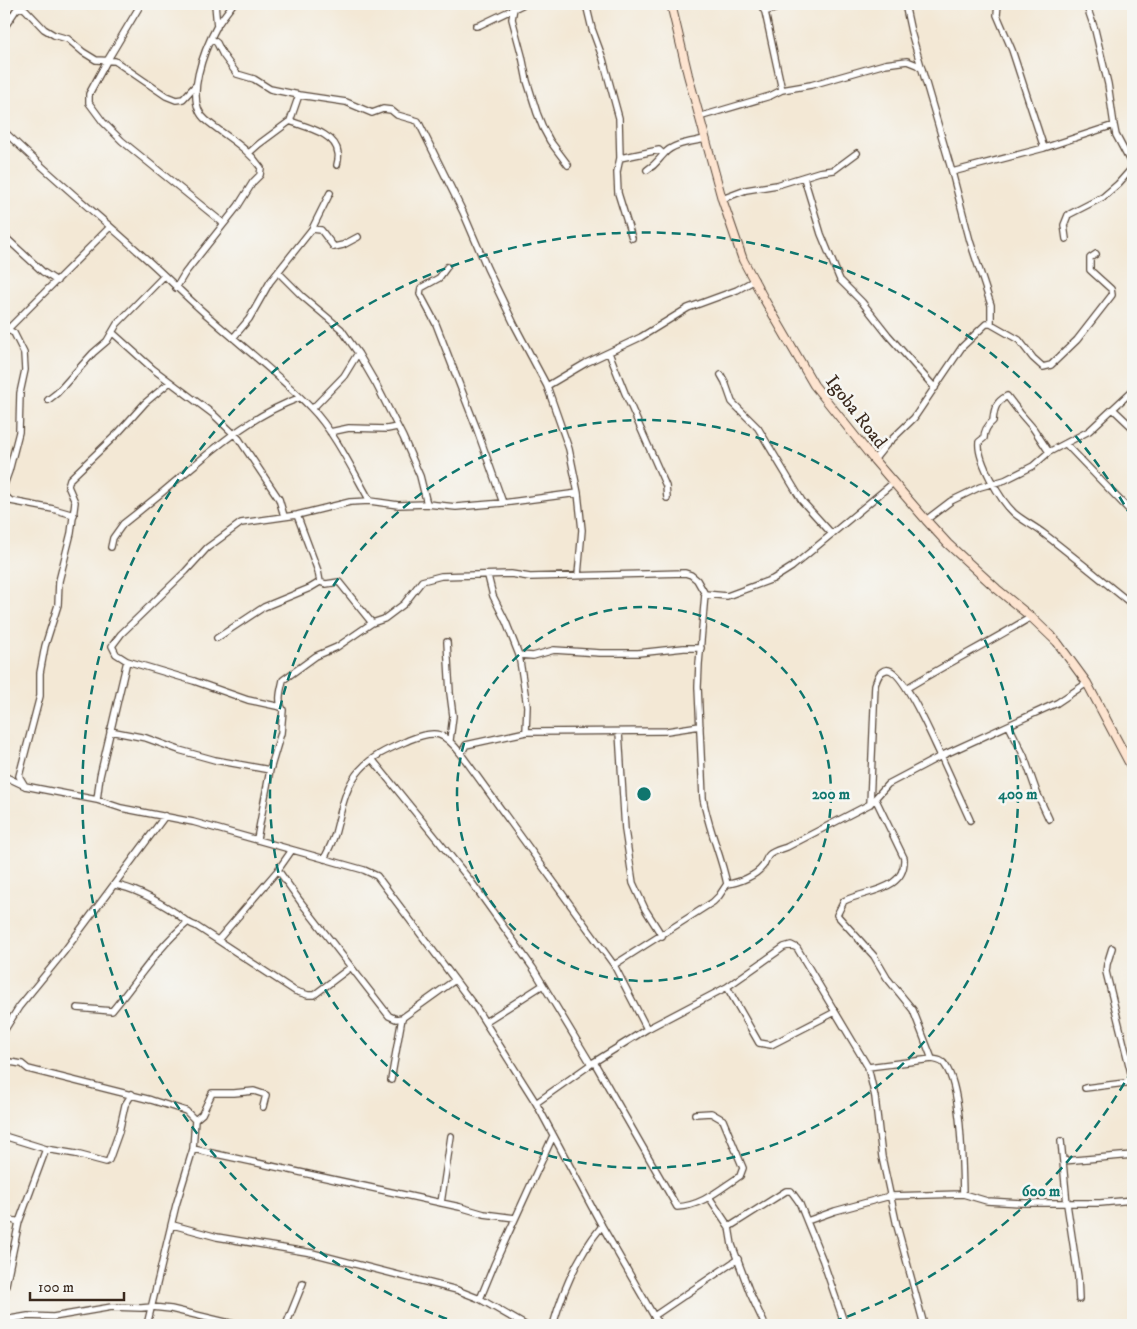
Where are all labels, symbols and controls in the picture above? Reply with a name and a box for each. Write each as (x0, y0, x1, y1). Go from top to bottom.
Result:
street label: Igoba Road (820, 371, 892, 454)
centre of rings (635, 785, 653, 803)
text: 200 m (812, 785, 851, 804)
text: 400 m (997, 785, 1038, 804)
text: 600 m (1022, 1182, 1061, 1201)
scale bar (30, 1269, 124, 1301)
text: 100 m (38, 1278, 74, 1297)

